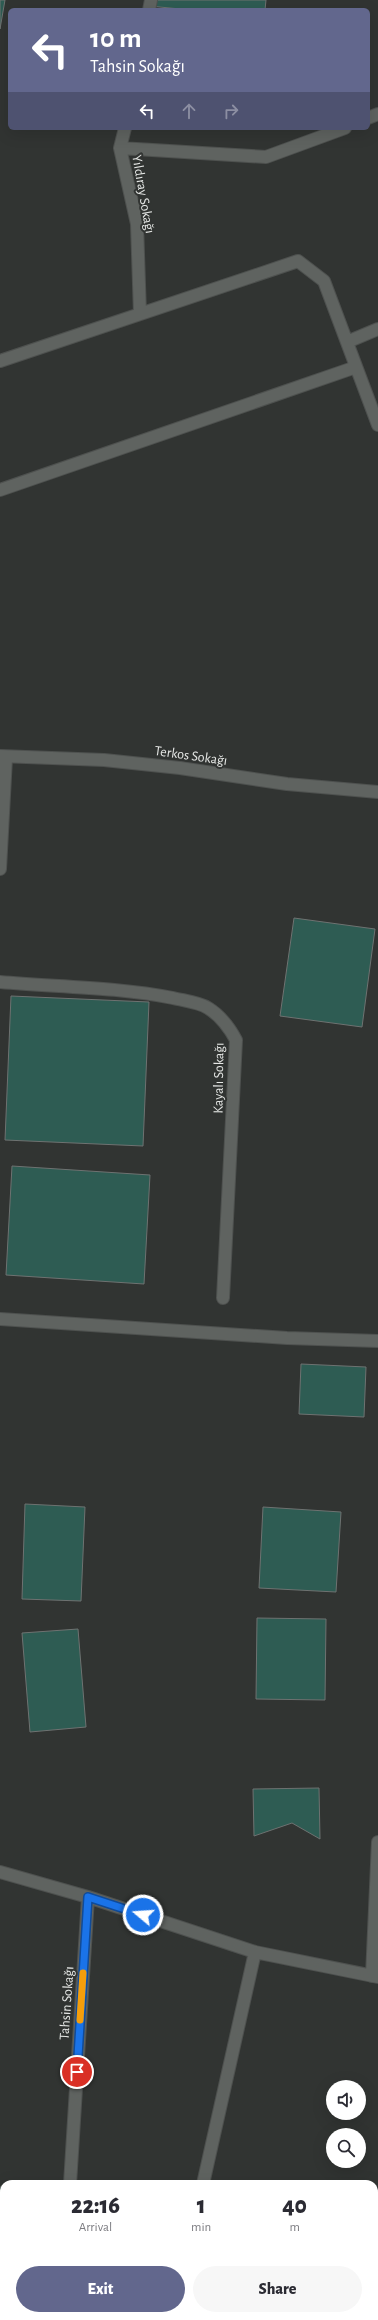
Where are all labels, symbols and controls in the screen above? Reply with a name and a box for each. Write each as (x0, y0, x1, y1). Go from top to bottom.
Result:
icon: left (24, 24, 76, 76)
text: 10 m (90, 25, 142, 53)
text: Tahsin Sokağı (90, 58, 185, 76)
icon: left (136, 100, 158, 122)
icon: ahead (178, 100, 200, 122)
icon: right (220, 100, 242, 122)
street label: Yıldıray Sokağı (129, 154, 157, 235)
street label: Terkos Sokağı (154, 744, 228, 768)
street label: Kayalı Sokağı (211, 1042, 227, 1114)
position arrow (122, 1894, 164, 1936)
street label: Tahsin Sokağı (57, 1966, 77, 2040)
pin (60, 2055, 94, 2089)
icon: arrive (66, 2061, 88, 2083)
map controls (326, 2080, 366, 2168)
button: sound (326, 2080, 366, 2120)
button: search (326, 2128, 366, 2168)
text: 22:16 (71, 2194, 120, 2218)
text: 1 (197, 2194, 206, 2218)
text: 40 (282, 2194, 307, 2218)
text: Arrival (79, 2221, 112, 2234)
text: min (191, 2221, 211, 2234)
text: m (289, 2221, 300, 2234)
button: Exit (16, 2266, 185, 2312)
button: Share (193, 2266, 362, 2312)

